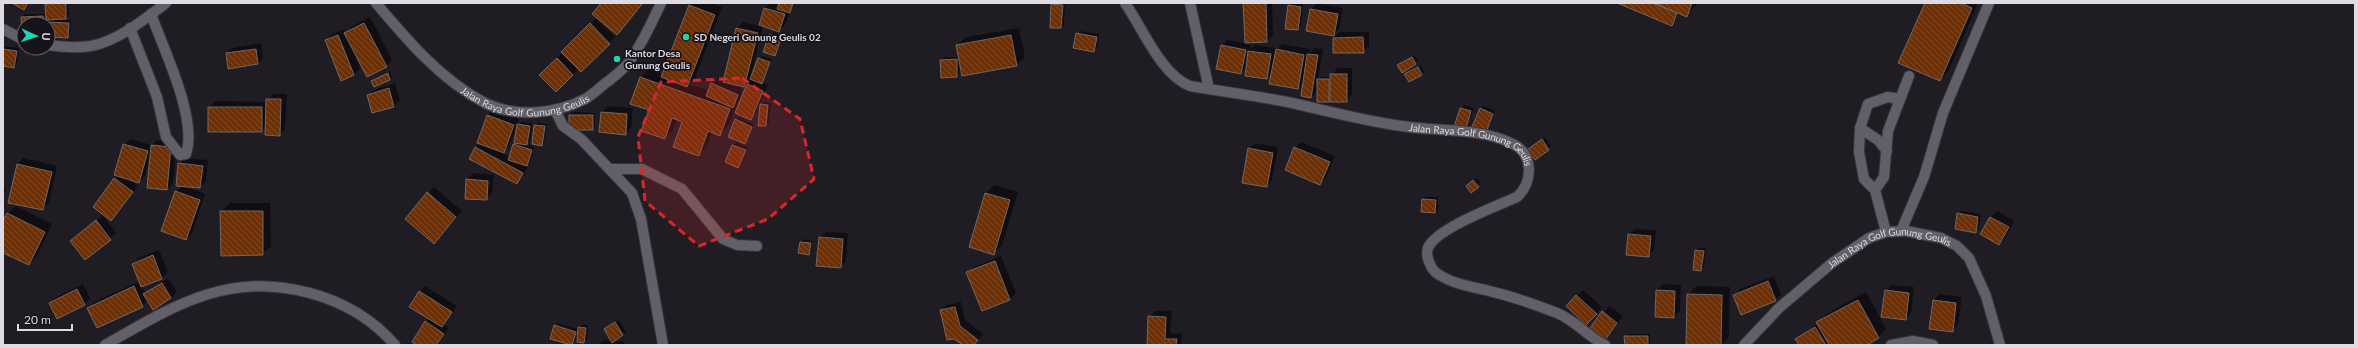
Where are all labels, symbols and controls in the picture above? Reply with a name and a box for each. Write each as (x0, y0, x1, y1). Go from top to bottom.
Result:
north arrow (16, 16, 56, 56)
place label: SD Negeri Gunung Geulis 02 (694, 31, 821, 43)
text: U (40, 32, 53, 41)
marker: SD Negeri Gunung Geulis 02 (681, 32, 691, 42)
place label: Kantor Desa Gunung Geulis (625, 47, 691, 71)
marker: Kantor Desa Gunung Geulis (612, 54, 622, 64)
street label: Jalan Raya Golf Gunung Geulis (459, 84, 591, 118)
street label: Jalan Raya Golf Gunung Geulis (1408, 121, 1535, 167)
street label: Jalan Raya Golf Gunung Geulis (1825, 225, 1954, 270)
scale bar (18, 306, 72, 332)
text: 20 m (24, 312, 51, 327)

